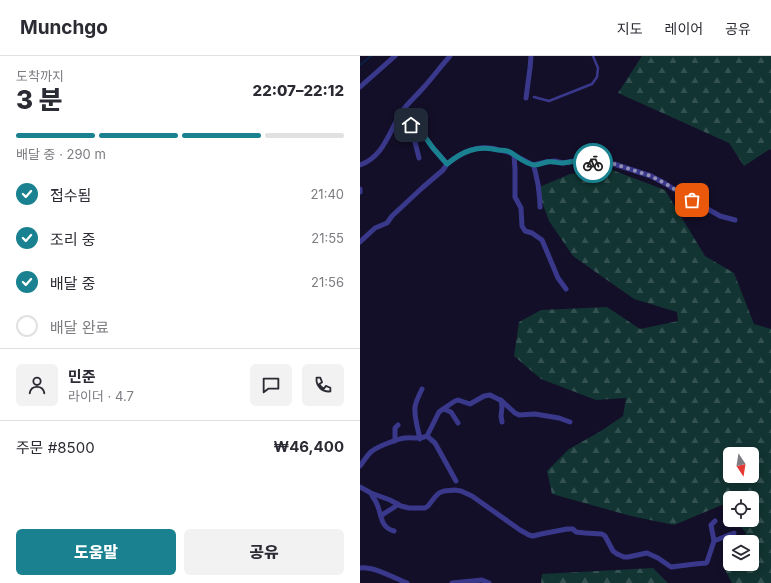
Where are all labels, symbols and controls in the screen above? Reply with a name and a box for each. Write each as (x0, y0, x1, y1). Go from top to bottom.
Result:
text: Munchgo (20, 16, 108, 39)
text: 지도 (617, 20, 643, 37)
text: 레이어 (665, 20, 703, 37)
text: 공유 (725, 20, 751, 37)
text: 도착까지 (16, 68, 64, 84)
text: 22:07–22:12 (253, 81, 344, 100)
text: 3 분 (16, 84, 63, 115)
pin (394, 108, 428, 142)
icon: home (400, 114, 422, 136)
courier (573, 143, 613, 183)
text: 배달 중 · 290 m (16, 146, 106, 162)
icon: bike (582, 152, 604, 174)
icon: check (16, 183, 38, 205)
pin (675, 183, 709, 217)
text: 접수됨 (50, 186, 91, 205)
text: 21:40 (310, 186, 344, 202)
icon: bag (681, 189, 703, 211)
icon: check (16, 227, 38, 249)
text: 조리 중 (50, 230, 96, 249)
text: 21:55 (311, 230, 344, 246)
icon: check (16, 271, 38, 293)
text: 배달 중 (50, 274, 96, 293)
text: 21:56 (311, 274, 344, 290)
text: 배달 완료 (50, 318, 109, 337)
button: person (16, 364, 58, 406)
button: chat (250, 364, 292, 406)
button: phone (302, 364, 344, 406)
text: 민준 (68, 367, 96, 386)
text: 라이더 · 4.7 (68, 388, 134, 404)
text: ₩46,400 (274, 437, 344, 456)
text: 주문 #8500 (16, 438, 95, 457)
north arrow (723, 447, 759, 483)
map controls (723, 447, 759, 571)
button: locate (723, 491, 759, 527)
button: 도움말 (16, 529, 176, 575)
button: 공유 (184, 529, 344, 575)
button: layers (723, 535, 759, 571)

